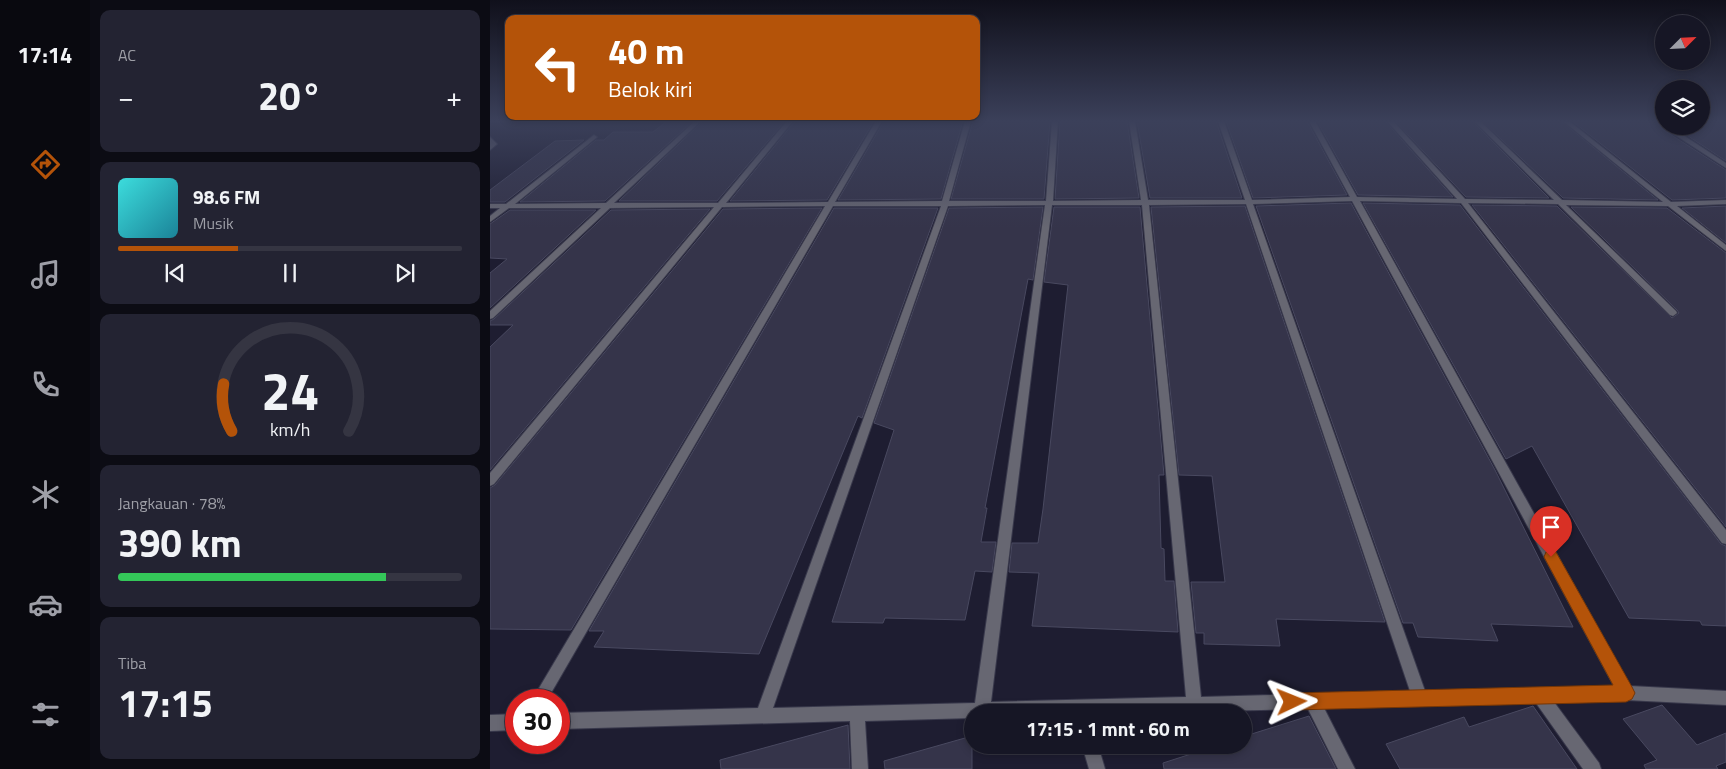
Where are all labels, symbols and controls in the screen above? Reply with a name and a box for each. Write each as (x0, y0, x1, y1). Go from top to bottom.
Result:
north arrow (1655, 15, 1710, 70)
map controls (1655, 15, 1710, 135)
text: 40 m (608, 24, 684, 78)
icon: left (525, 35, 590, 100)
text: 17:14 (18, 38, 72, 72)
text: AC (118, 43, 136, 67)
text: 20° (258, 67, 322, 125)
text: Belok kiri (608, 72, 693, 106)
text: − (118, 75, 134, 118)
text: + (446, 75, 462, 118)
button: layers (1655, 80, 1710, 135)
icon: directions (28, 147, 63, 182)
text: 98.6 FM (193, 182, 260, 211)
text: Musik (193, 211, 234, 235)
icon: music (28, 257, 63, 292)
icon: previous (161, 259, 189, 287)
icon: pause (276, 259, 304, 287)
icon: next (391, 259, 419, 287)
text: 24 (261, 351, 319, 430)
icon: phone (28, 367, 63, 402)
text: km/h (270, 416, 310, 443)
icon: climate (28, 477, 63, 512)
text: Jangkauan · 78% (118, 491, 226, 515)
pin (1530, 506, 1572, 557)
icon: arrive (1537, 513, 1565, 541)
text: 390 km (118, 514, 242, 572)
icon: car (28, 587, 63, 622)
text: Tiba (118, 651, 146, 675)
text: 17:15 (118, 674, 213, 732)
position arrow (1265, 675, 1317, 727)
speed limit sign: 30 (505, 689, 570, 754)
icon: filters (28, 697, 63, 732)
text: 17:15 · 1 mnt · 60 m (1026, 714, 1190, 743)

